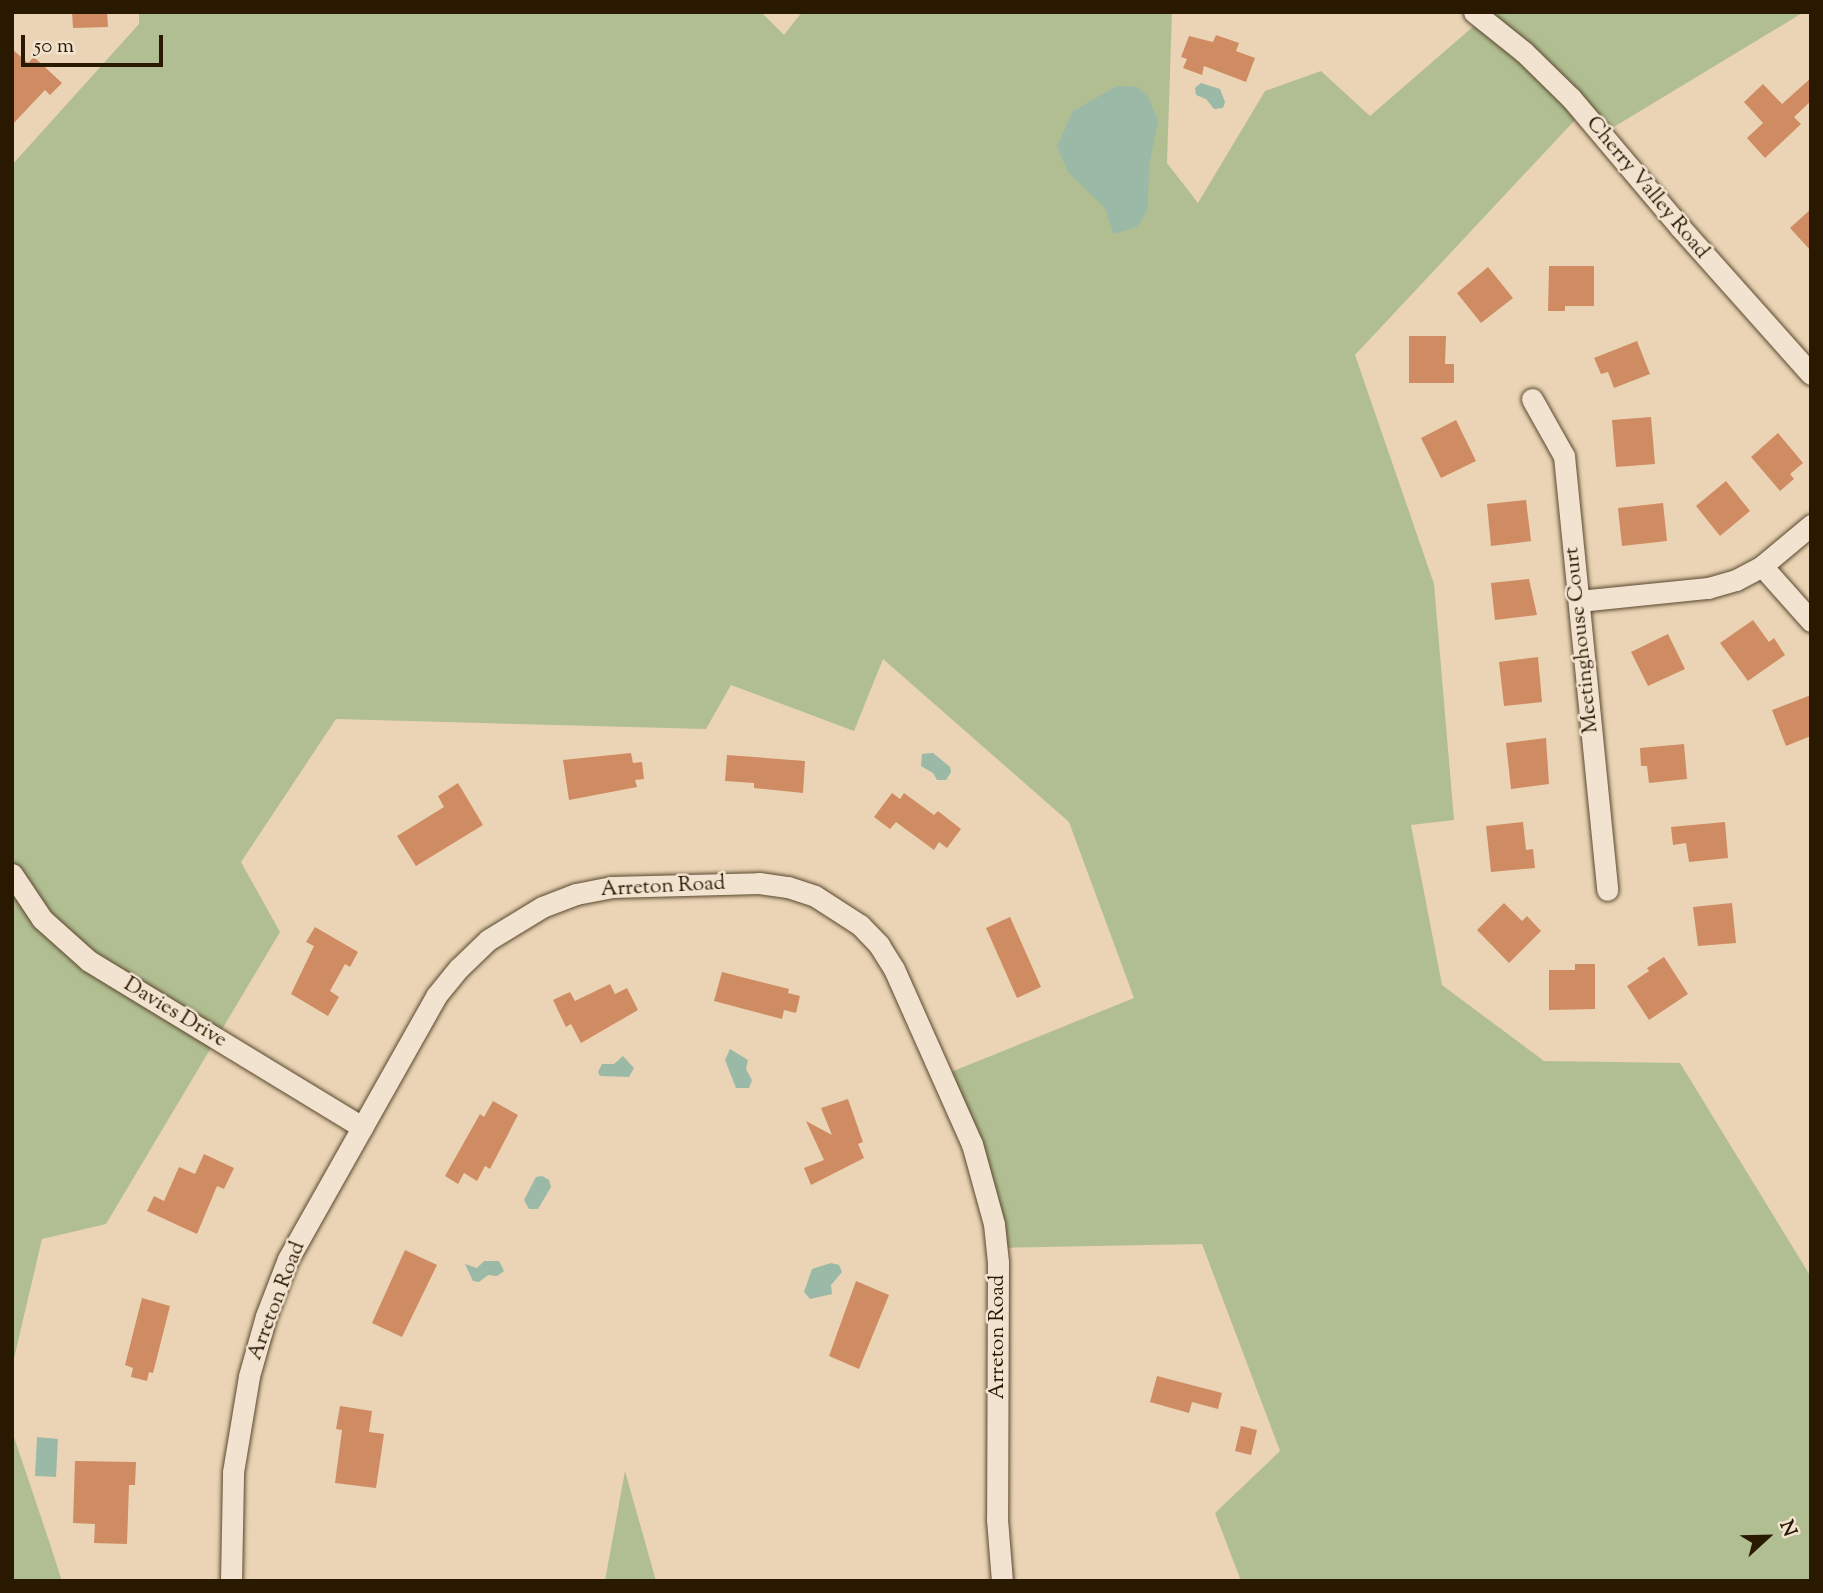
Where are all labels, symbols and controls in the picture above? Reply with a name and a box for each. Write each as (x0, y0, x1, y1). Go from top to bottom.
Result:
scale bar (24, 21, 166, 65)
text: 50 m (34, 32, 74, 62)
street label: Cherry Valley Road (1580, 112, 1714, 264)
street label: Meetinghouse Court (1560, 546, 1604, 734)
street label: Arreton Road (600, 871, 726, 903)
street label: Davies Drive (119, 972, 231, 1054)
street label: Arreton Road (243, 1238, 311, 1364)
street label: Arreton Road (985, 1275, 1011, 1399)
north arrow (1732, 1502, 1802, 1572)
text: N (1772, 1517, 1802, 1541)

